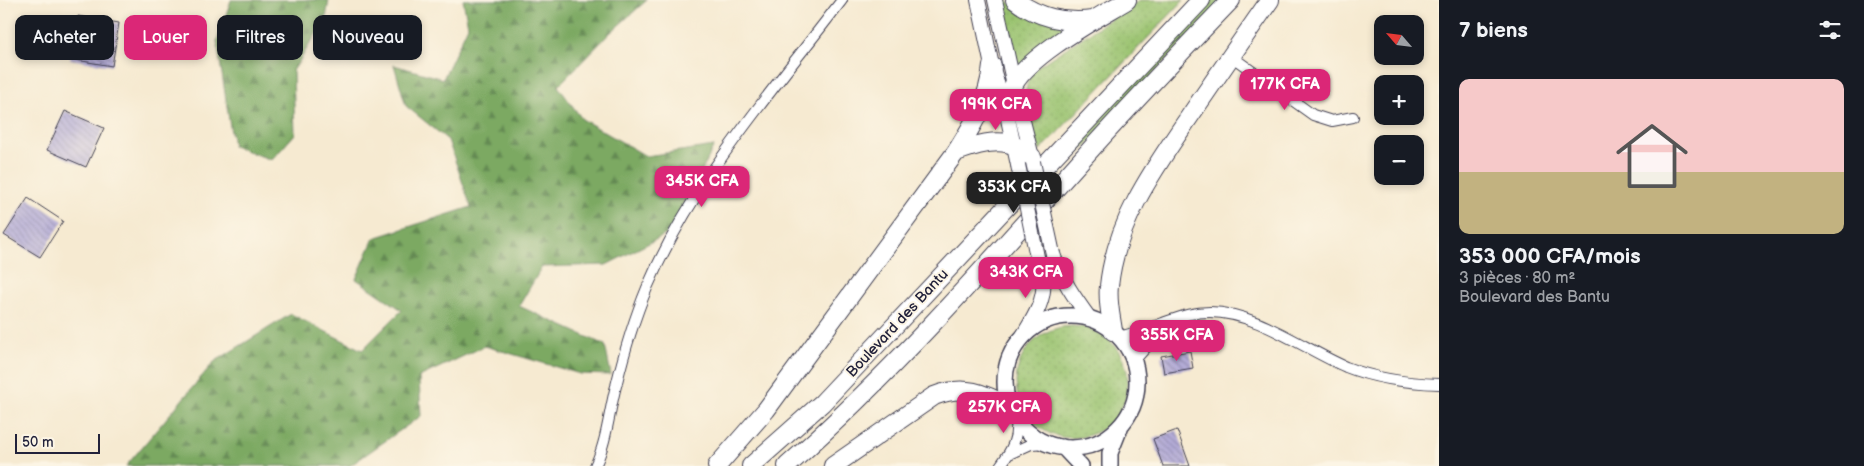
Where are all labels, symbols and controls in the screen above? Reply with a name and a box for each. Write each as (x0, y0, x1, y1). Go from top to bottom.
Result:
chip: Acheter (15, 15, 114, 60)
chip: Louer (124, 15, 207, 60)
chip: Filtres (217, 15, 303, 60)
chip: Nouveau (313, 15, 422, 60)
north arrow (1374, 15, 1424, 65)
map controls (1374, 15, 1424, 185)
icon: filters (1816, 16, 1844, 44)
text: 7 biens (1459, 18, 1528, 43)
pin: 177K CFA (1233, 68, 1337, 111)
text: 177K CFA (1250, 75, 1320, 94)
button: + (1374, 75, 1424, 125)
pin: 199K CFA (944, 88, 1048, 131)
text: 199K CFA (961, 95, 1031, 114)
icon: home (1607, 111, 1697, 201)
button: − (1374, 135, 1424, 185)
pin: 345K CFA (650, 166, 754, 208)
text: 345K CFA (666, 172, 738, 191)
pin: 353K CFA (962, 172, 1066, 214)
text: 353K CFA (978, 178, 1050, 197)
text: 353 000 CFA/mois (1459, 244, 1641, 269)
pin: 343K CFA (974, 256, 1078, 299)
text: 343K CFA (989, 263, 1063, 282)
street label: Boulevard des Bantu (842, 265, 953, 382)
text: 3 pièces · 80 m² (1459, 269, 1575, 288)
text: Boulevard des Bantu (1459, 288, 1610, 307)
pin: 355K CFA (1125, 320, 1229, 362)
text: 355K CFA (1141, 326, 1213, 345)
pin: 257K CFA (952, 392, 1056, 434)
text: 257K CFA (968, 398, 1040, 417)
scale bar (15, 431, 100, 454)
text: 50 m (22, 434, 54, 451)

